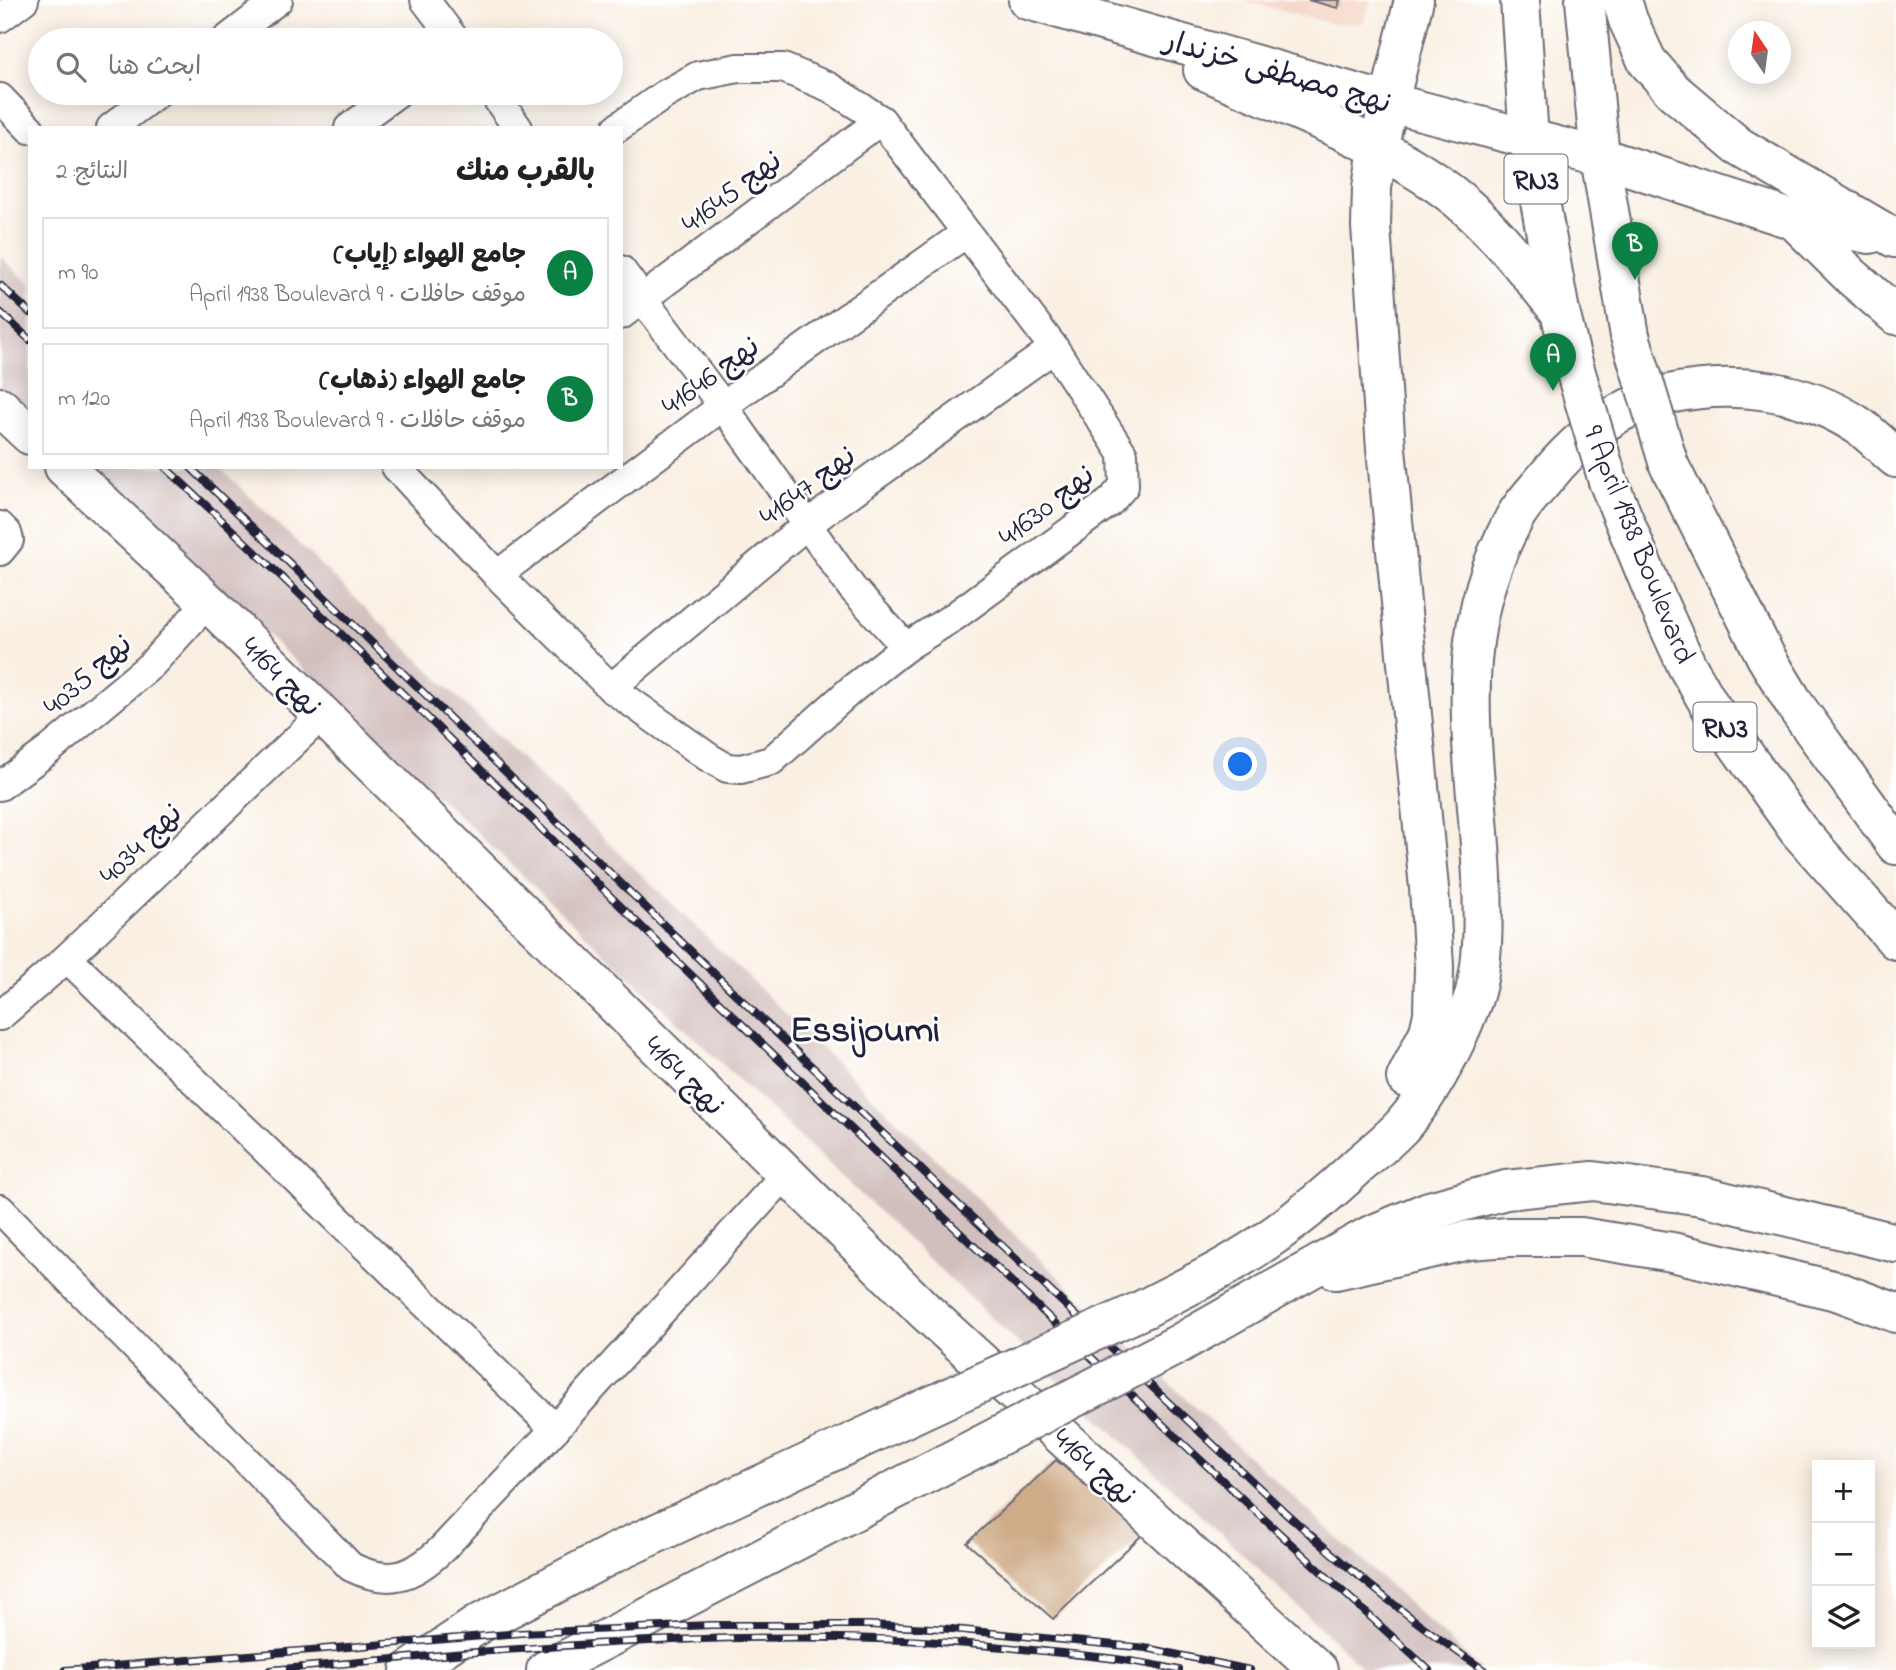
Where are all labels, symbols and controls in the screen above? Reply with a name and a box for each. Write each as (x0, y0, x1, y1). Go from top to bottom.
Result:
street label: نهج مصطفى خزندار (1156, 20, 1396, 127)
north arrow (1728, 21, 1791, 84)
search box (28, 28, 623, 105)
icon: search (52, 48, 90, 86)
text: ابحث هنا (108, 49, 201, 87)
street label: نهج 41645 (673, 141, 793, 246)
text: بالقرب منك (456, 151, 595, 195)
road number: RN3 (1504, 154, 1568, 204)
text: النتائج: 2 (56, 156, 128, 189)
pin: B (1612, 222, 1658, 280)
text: جامع الهواء (إياب) (333, 237, 526, 275)
text: 90 m (58, 257, 98, 290)
text: A (563, 257, 577, 290)
text: موقف حافلات · 9 April 1938 Boulevard (189, 279, 526, 312)
street label: نهج 41646 (653, 326, 770, 428)
pin: A (1530, 333, 1576, 391)
text: جامع الهواء (ذهاب) (319, 363, 526, 401)
text: 120 m (58, 383, 110, 416)
text: B (562, 383, 578, 416)
text: موقف حافلات · 9 April 1938 Boulevard (189, 405, 526, 438)
street label: 9 April 1938 Boulevard (1569, 419, 1705, 671)
street label: نهج 41647 (751, 436, 867, 539)
street label: نهج 41630 (990, 455, 1106, 559)
street label: نهج 4035 (34, 625, 144, 728)
street label: نهج 4164 (229, 627, 331, 729)
road number: RN3 (1694, 702, 1756, 752)
your location (1223, 747, 1257, 781)
street label: نهج 4034 (90, 794, 194, 896)
district label: Essijoumi (790, 1005, 940, 1059)
street label: نهج 4164 (632, 1026, 734, 1128)
street label: نهج 4164 (1041, 1419, 1145, 1518)
map controls (1812, 1460, 1875, 1649)
button: + (1812, 1460, 1875, 1523)
button: − (1812, 1523, 1875, 1586)
button: layers (1812, 1586, 1875, 1649)

